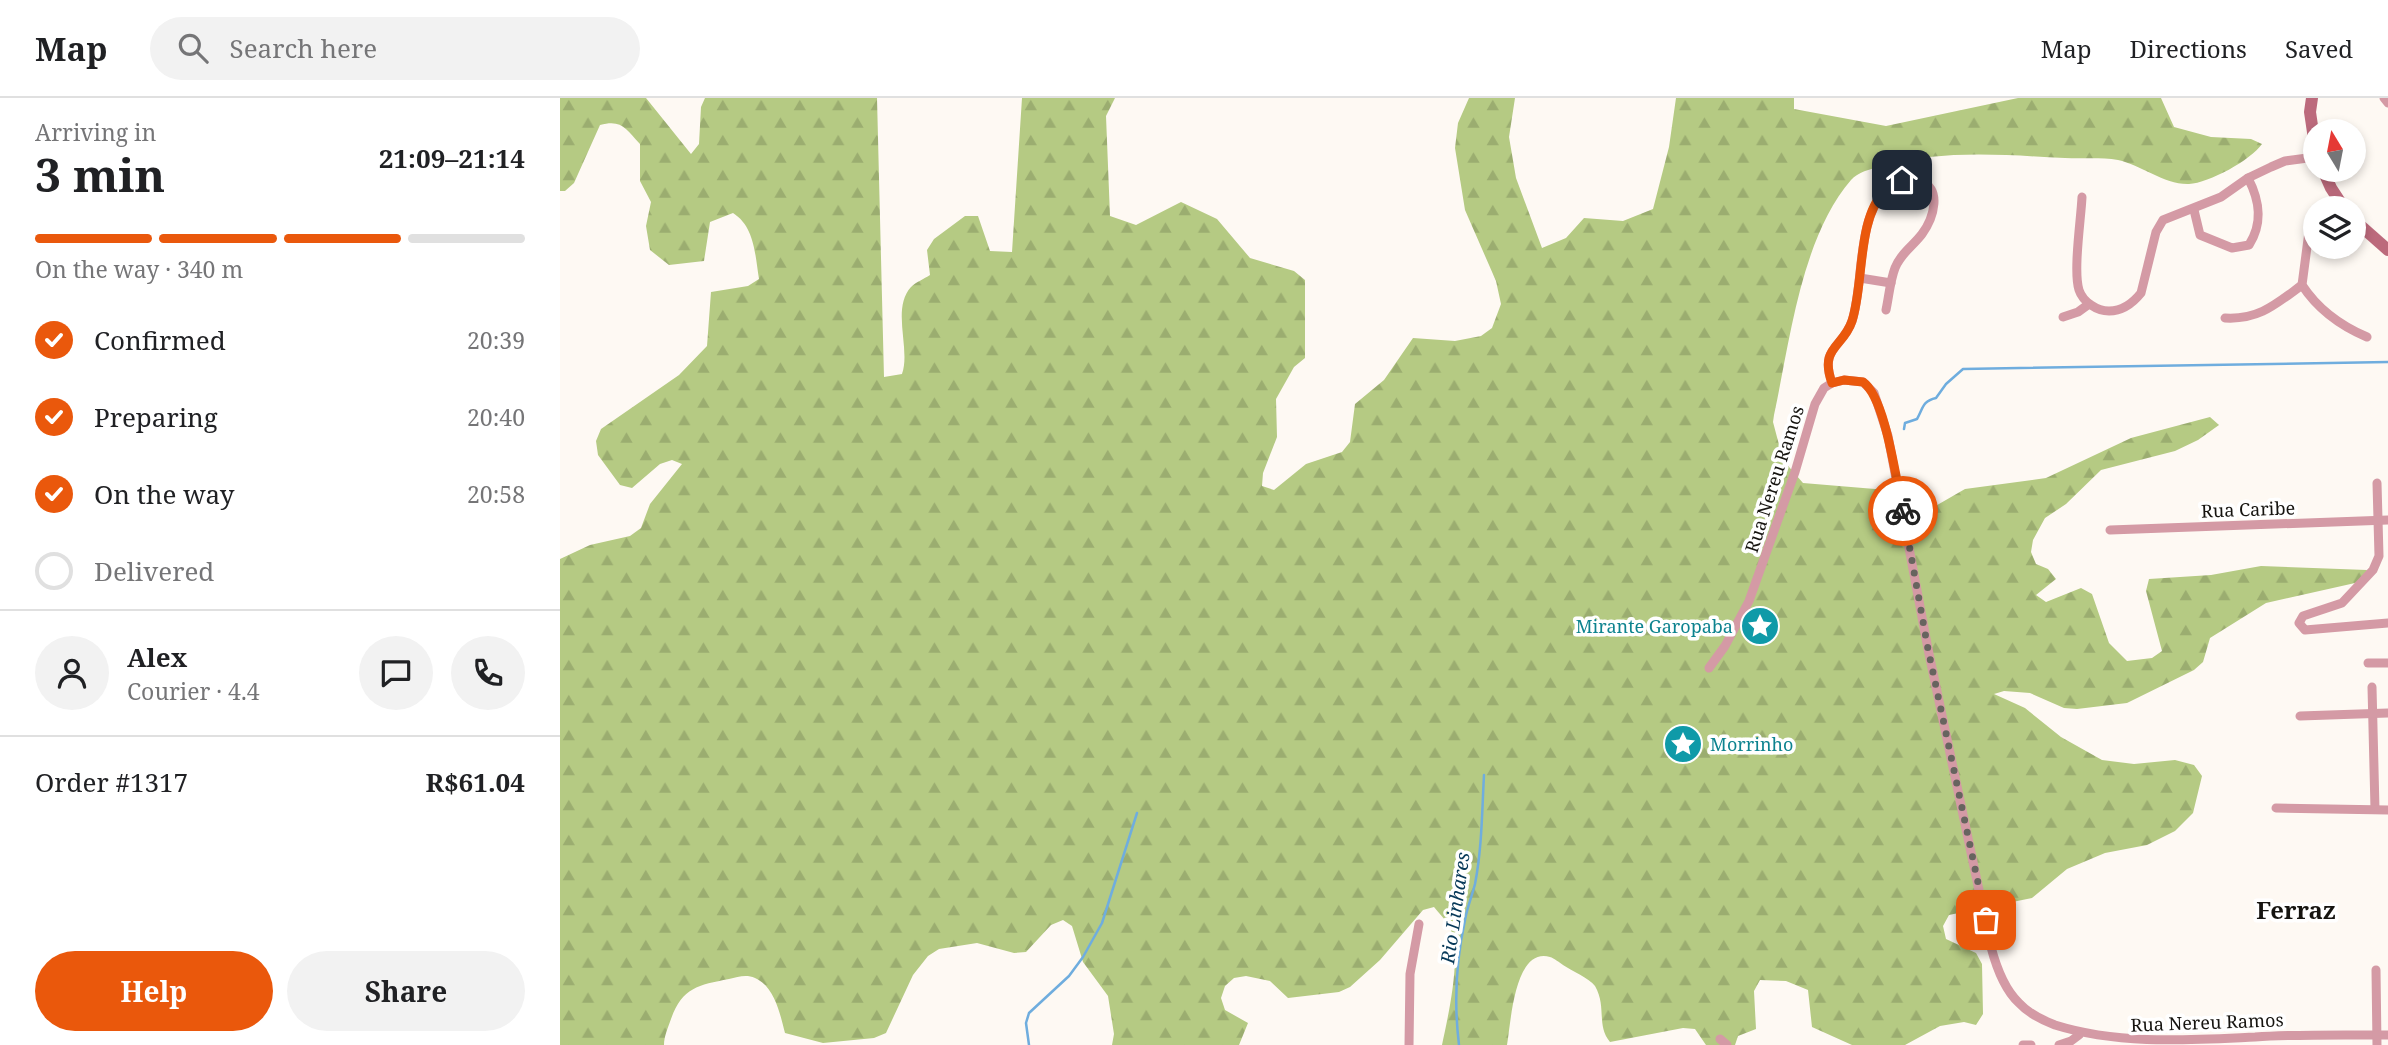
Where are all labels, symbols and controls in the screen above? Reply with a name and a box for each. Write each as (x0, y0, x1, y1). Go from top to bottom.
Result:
search box (150, 17, 640, 80)
text: Map (35, 26, 108, 71)
icon: search (174, 29, 212, 67)
text: Search here (230, 30, 377, 66)
text: Map (2041, 32, 2092, 65)
text: Directions (2130, 32, 2247, 65)
text: Saved (2285, 32, 2353, 65)
text: Arriving in (35, 116, 156, 148)
north arrow (2303, 119, 2366, 182)
map controls (2303, 119, 2366, 259)
text: 21:09–21:14 (379, 140, 525, 176)
text: 3 min (35, 143, 165, 205)
pin (1872, 150, 1932, 210)
icon: home (1883, 161, 1921, 199)
button: layers (2303, 196, 2366, 259)
text: On the way · 340 m (35, 253, 243, 285)
icon: check (35, 321, 73, 359)
text: Confirmed (94, 322, 226, 358)
text: 20:39 (467, 324, 525, 356)
icon: check (35, 398, 73, 436)
text: Preparing (94, 399, 218, 435)
text: 20:40 (467, 401, 525, 433)
street label: Rua Nereu Ramos (1739, 402, 1809, 556)
icon: check (35, 475, 73, 513)
text: On the way (94, 476, 234, 512)
courier (1868, 476, 1938, 546)
text: 20:58 (467, 478, 525, 510)
icon: bike (1884, 492, 1922, 530)
street label: Rua Caribe (2201, 495, 2295, 523)
text: Delivered (94, 553, 214, 589)
place icon: Mirante Garopaba (1739, 605, 1781, 647)
place label: Mirante Garopaba (1576, 614, 1733, 638)
button: person (35, 636, 109, 710)
button: chat (359, 636, 433, 710)
button: phone (451, 636, 525, 710)
text: Alex (127, 639, 187, 675)
text: Courier · 4.4 (127, 675, 260, 707)
place icon: Morrinho (1662, 723, 1704, 765)
place label: Morrinho (1710, 732, 1793, 756)
text: Order #1317 (35, 764, 188, 800)
text: R$61.04 (425, 764, 525, 800)
water label: Rio Linhares (1434, 850, 1476, 966)
pin (1956, 890, 2016, 950)
district label: Ferraz (2256, 893, 2336, 926)
icon: bag (1967, 901, 2005, 939)
button: Help (35, 951, 273, 1031)
button: Share (287, 951, 525, 1031)
street label: Rua Nereu Ramos (2130, 1007, 2284, 1037)

